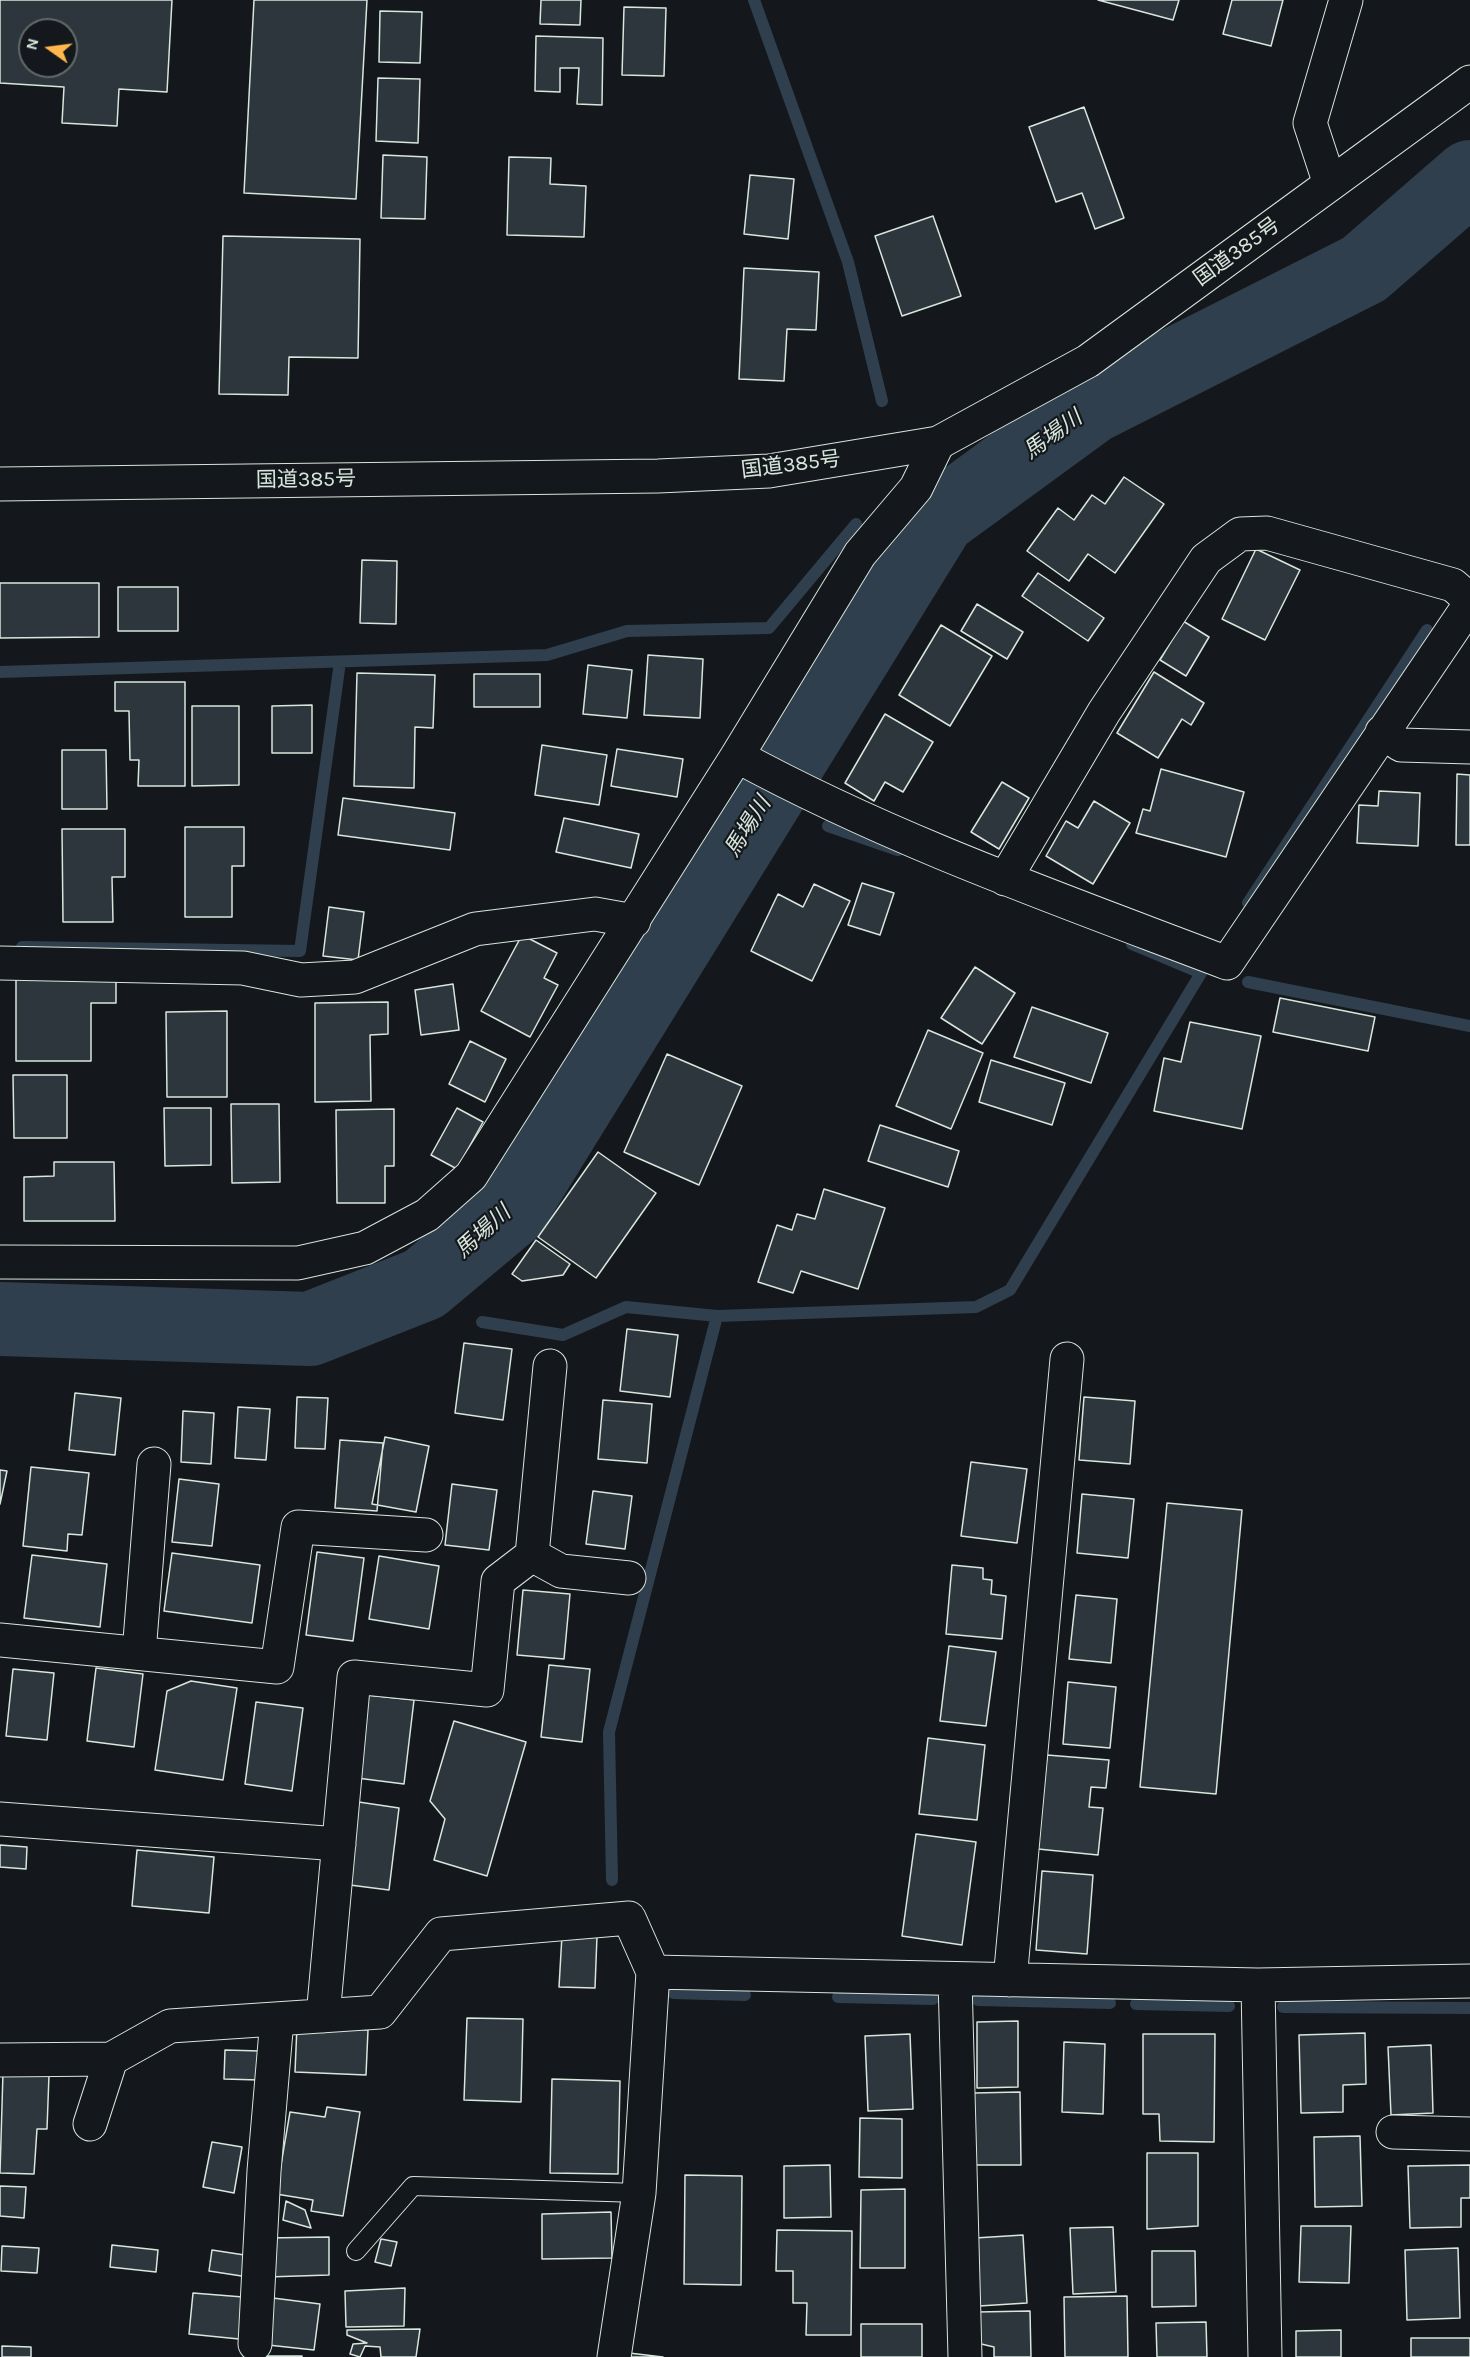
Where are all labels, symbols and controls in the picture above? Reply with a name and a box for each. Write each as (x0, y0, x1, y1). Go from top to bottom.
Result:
north arrow (18, 18, 78, 78)
text: N (21, 36, 43, 52)
street label: 国道385号 (1189, 212, 1285, 292)
water label: 馬場川 (1019, 405, 1087, 465)
street label: 国道385号 (740, 446, 842, 484)
street label: 国道385号 (256, 467, 356, 493)
water label: 馬場川 (719, 792, 777, 862)
water label: 馬場川 (450, 1200, 516, 1264)

